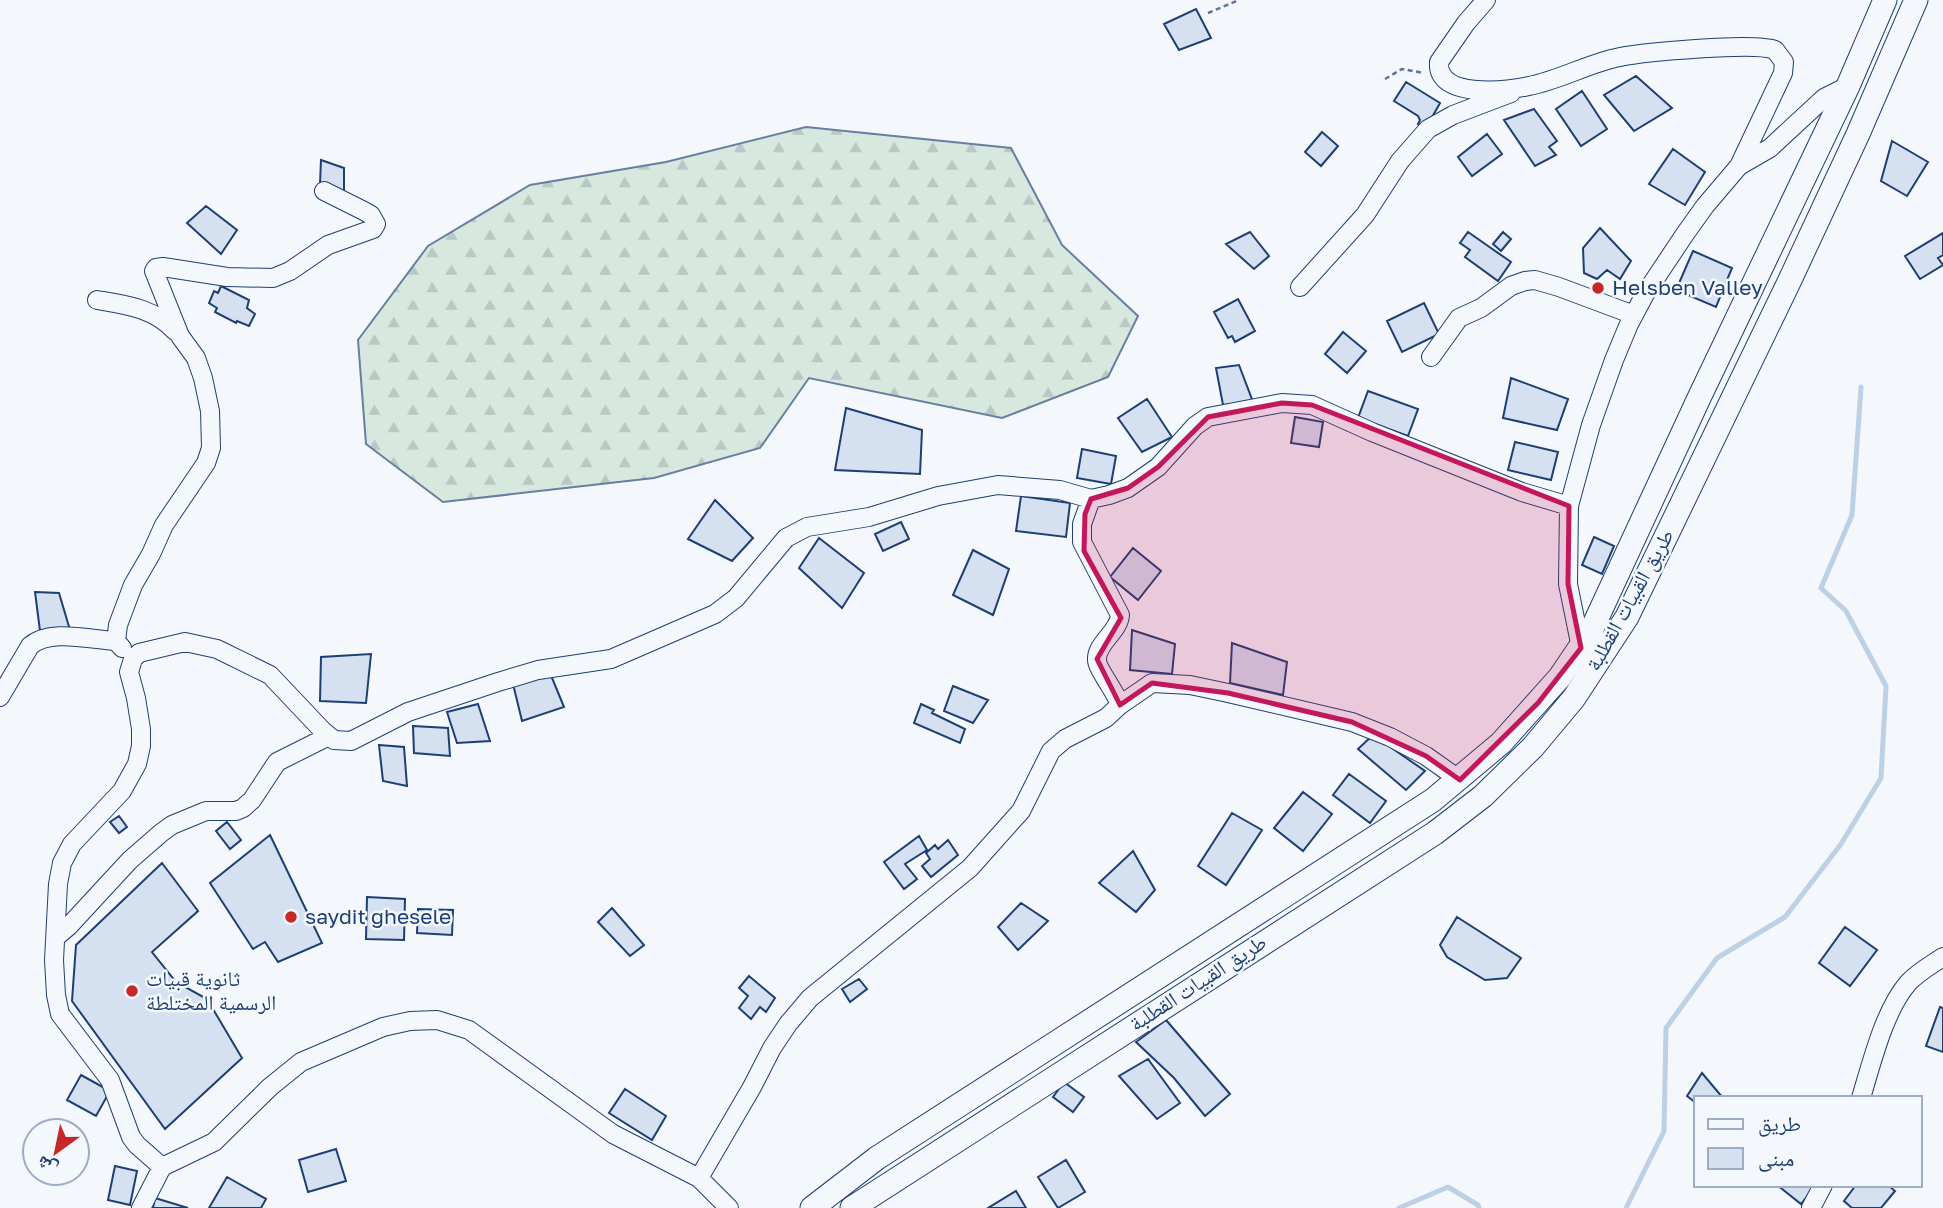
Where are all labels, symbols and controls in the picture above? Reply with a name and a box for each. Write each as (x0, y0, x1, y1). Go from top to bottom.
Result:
place label: Helsben Valley (1612, 274, 1763, 300)
marker: Helsben Valley (1590, 280, 1606, 296)
street label: طريق القبيات القطلبة (1579, 524, 1680, 675)
place label: saydit ghesele (305, 903, 451, 929)
marker: saydit ghesele (283, 909, 299, 925)
street label: طريق القبيات القطلبة (1124, 928, 1271, 1037)
place label: ثانوية قبيات الرسمية المختلطة (146, 965, 276, 1015)
marker: ثانوية قبيات الرسمية المختلطة (124, 983, 140, 999)
legend (1694, 1096, 1922, 1187)
text: طريق (1758, 1110, 1801, 1137)
north arrow (21, 1117, 91, 1187)
text: مبنى (1758, 1145, 1794, 1172)
text: ش (32, 1151, 62, 1182)

